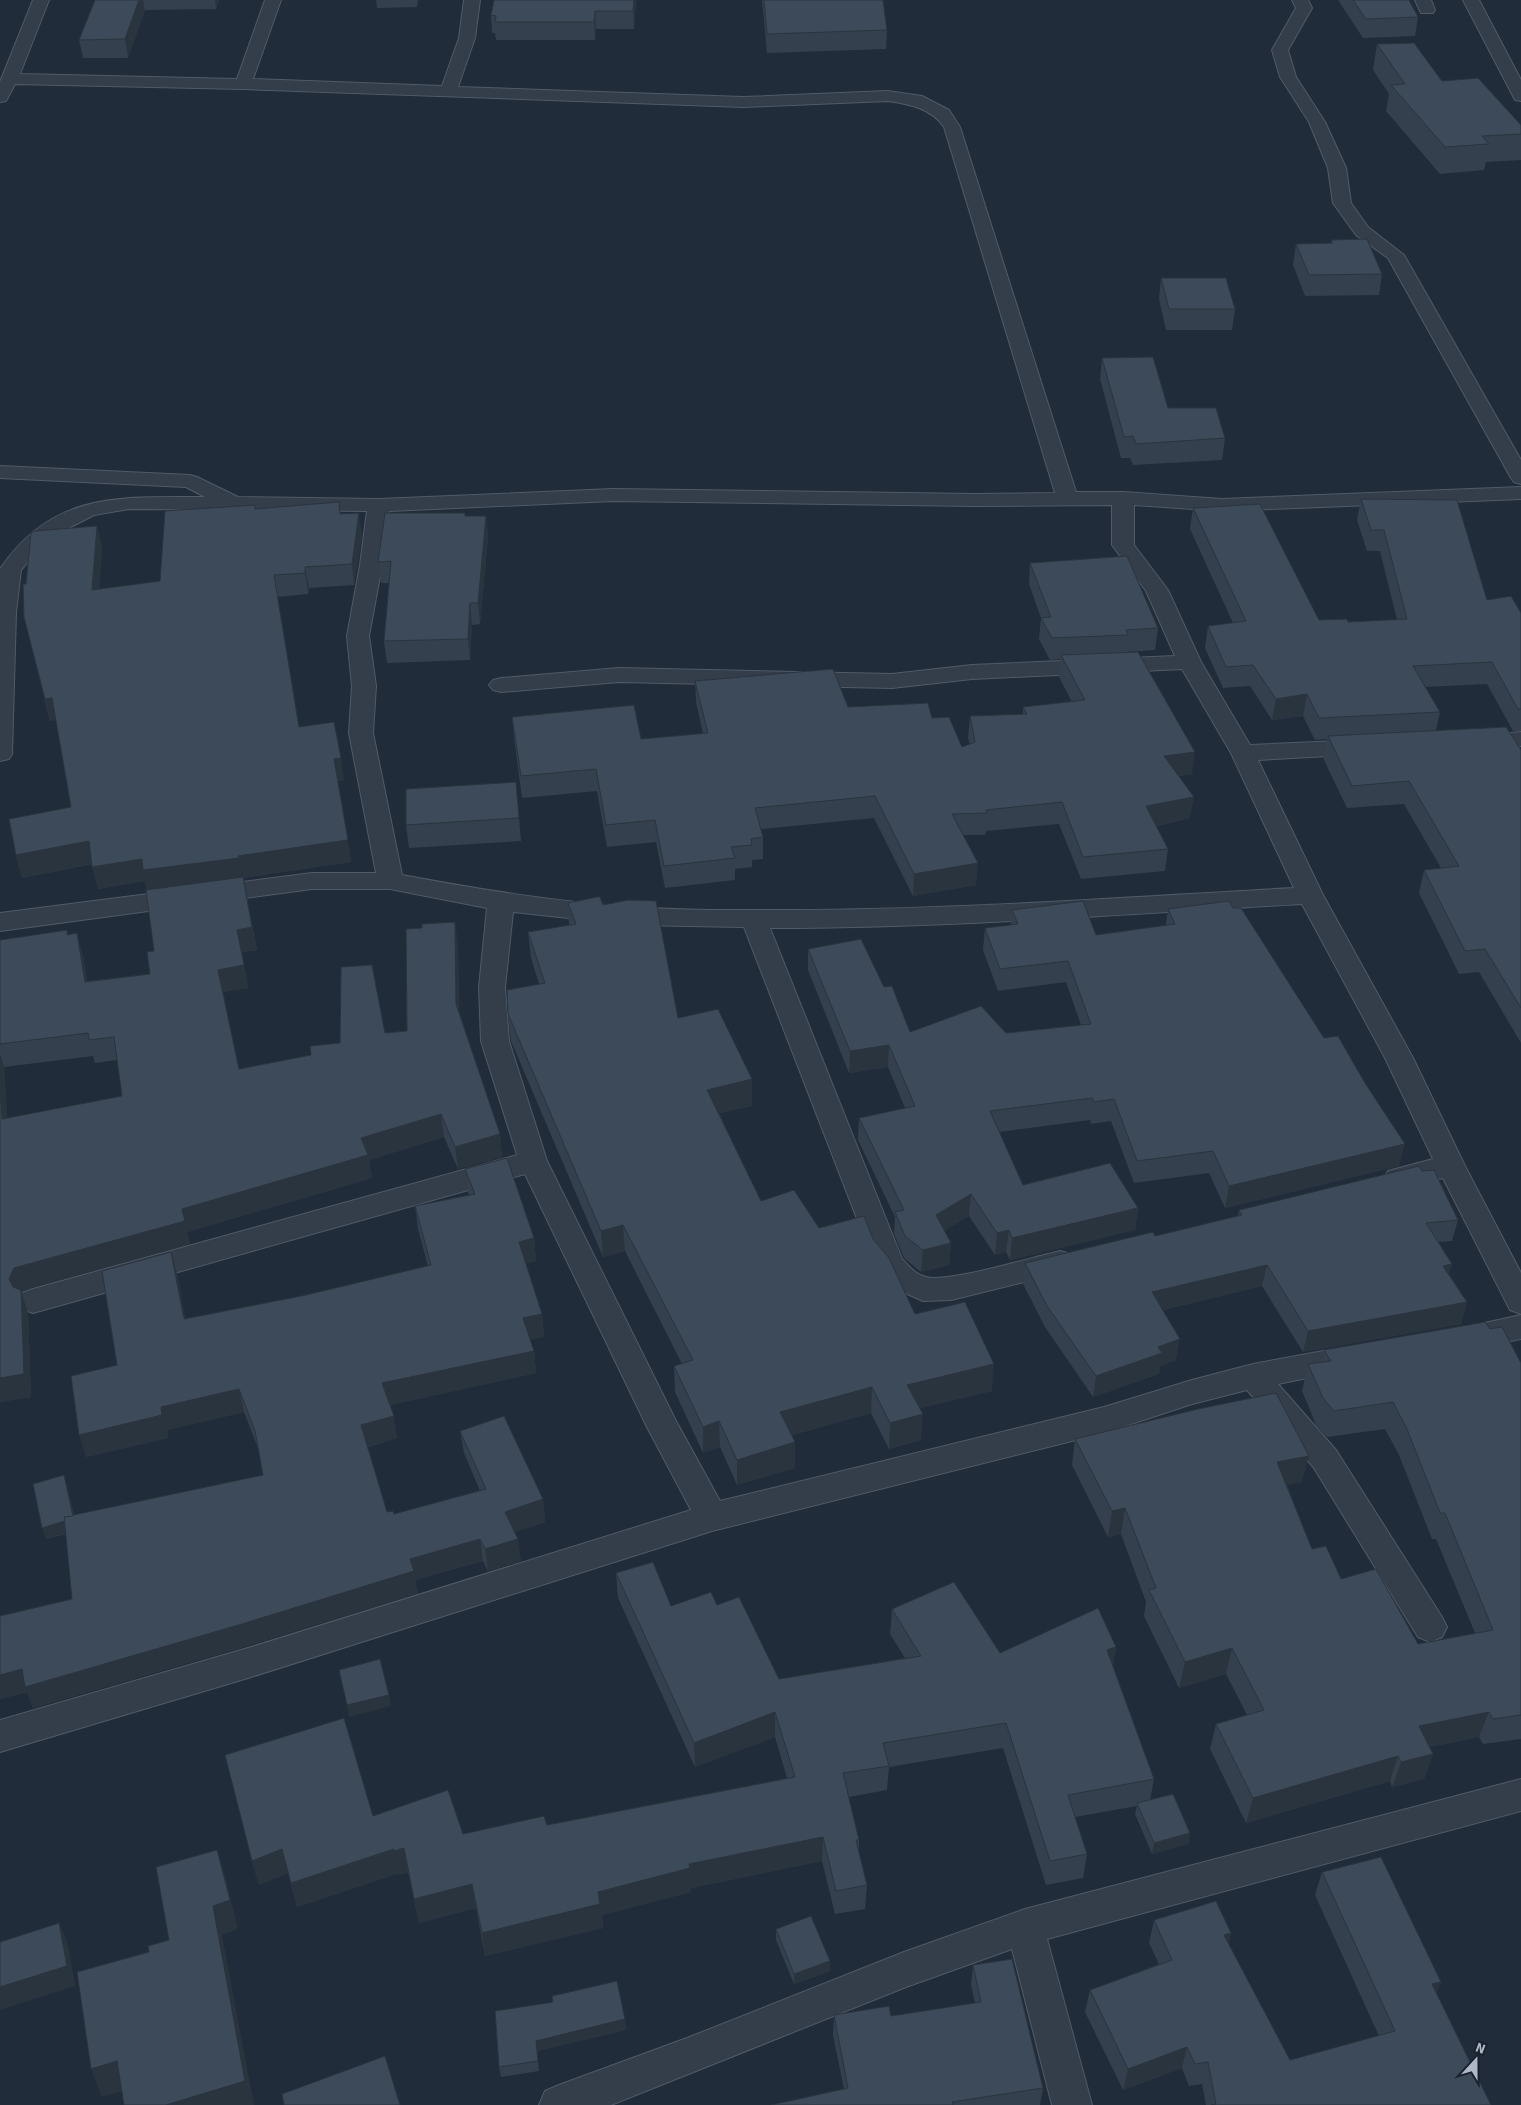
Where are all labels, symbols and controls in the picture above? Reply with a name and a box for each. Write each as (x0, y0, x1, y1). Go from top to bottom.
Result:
north arrow (1451, 2035, 1501, 2085)
text: N (1472, 2038, 1488, 2060)

